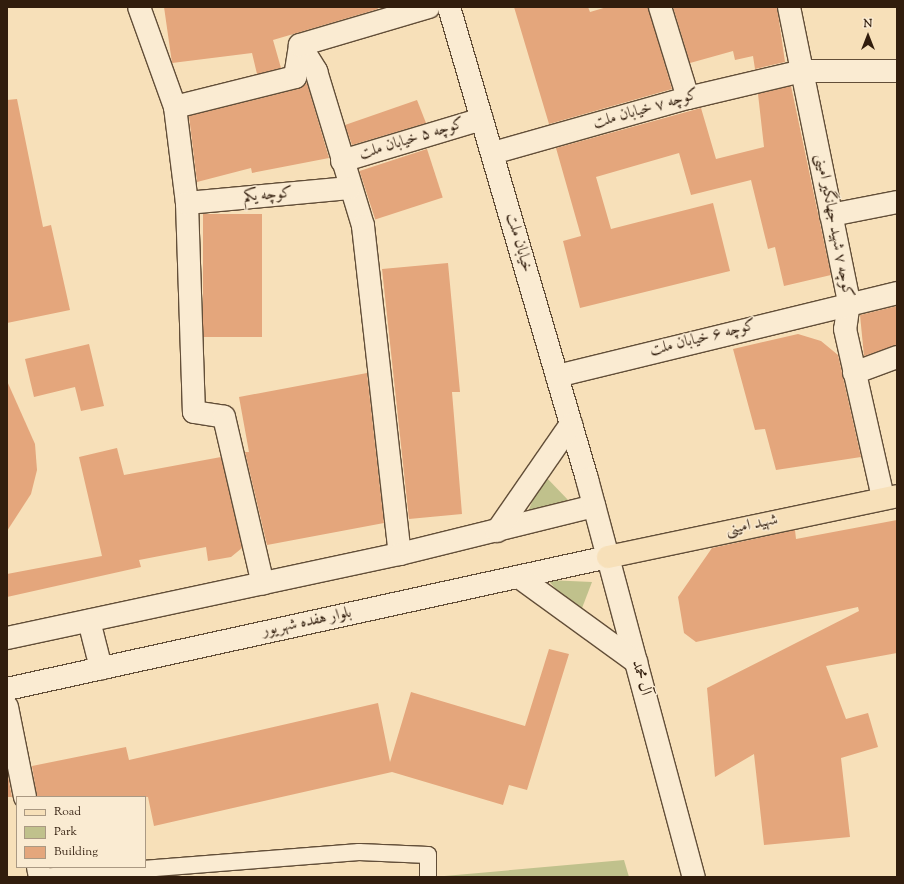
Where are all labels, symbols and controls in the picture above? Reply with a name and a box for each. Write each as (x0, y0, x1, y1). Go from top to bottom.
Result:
north arrow (848, 16, 888, 56)
text: N (864, 16, 872, 32)
street label: کوچه ۷ خیابان ملت (591, 86, 701, 134)
street label: کوچه ۵ خیابان ملت (357, 115, 467, 165)
street label: کوچه ۷ شهید جهانگیر امینی (810, 153, 856, 299)
street label: کوچه یکم (243, 184, 293, 208)
street label: خیابان ملت (500, 211, 536, 275)
street label: کوچه ۶ خیابان ملت (648, 317, 758, 361)
street label: شهید امینی (724, 511, 780, 541)
street label: بلوار هفده شهریور (261, 604, 353, 642)
street label: آل محمد (626, 658, 654, 698)
legend (16, 796, 146, 868)
text: Road (54, 803, 81, 821)
text: Park (54, 823, 77, 841)
text: Building (54, 843, 98, 861)

